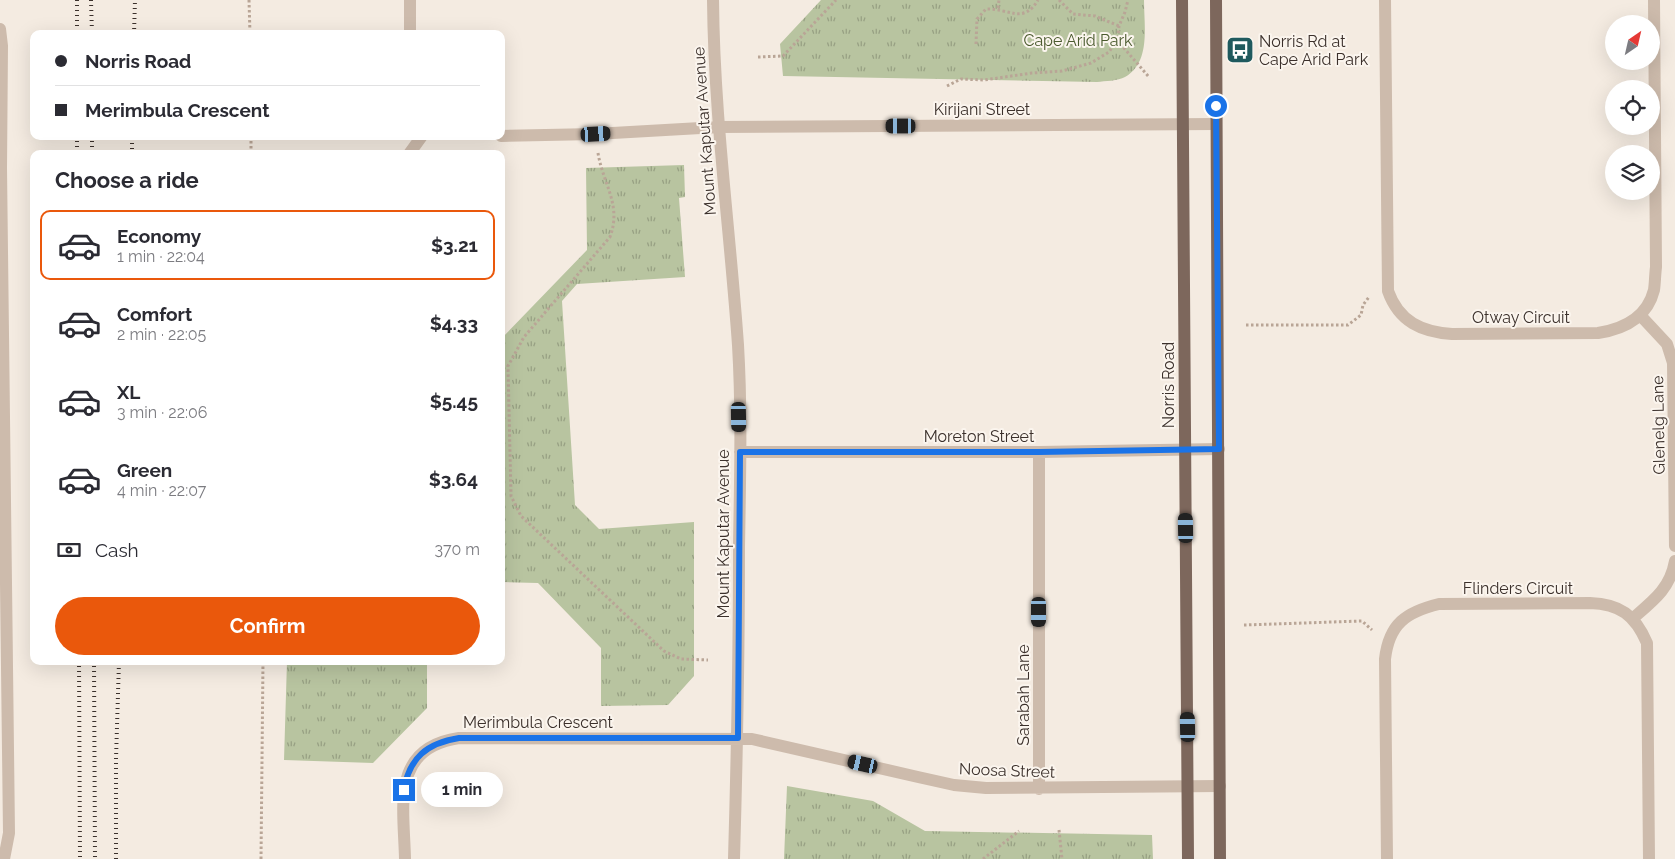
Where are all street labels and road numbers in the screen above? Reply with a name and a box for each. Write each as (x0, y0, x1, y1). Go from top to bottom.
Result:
street label: Mount Kaputar Avenue (689, 46, 720, 216)
street label: Kirijani Street (934, 100, 1031, 119)
street label: Otway Circuit (1472, 308, 1571, 327)
street label: Norris Road (1159, 342, 1178, 428)
street label: Glenelg Lane (1648, 375, 1669, 475)
street label: Moreton Street (924, 427, 1035, 446)
street label: Mount Kaputar Avenue (714, 449, 733, 619)
street label: Flinders Circuit (1463, 579, 1574, 598)
street label: Sarabah Lane (1014, 644, 1033, 746)
street label: Merimbula Crescent (463, 713, 614, 732)
street label: Noosa Street (959, 759, 1056, 782)

